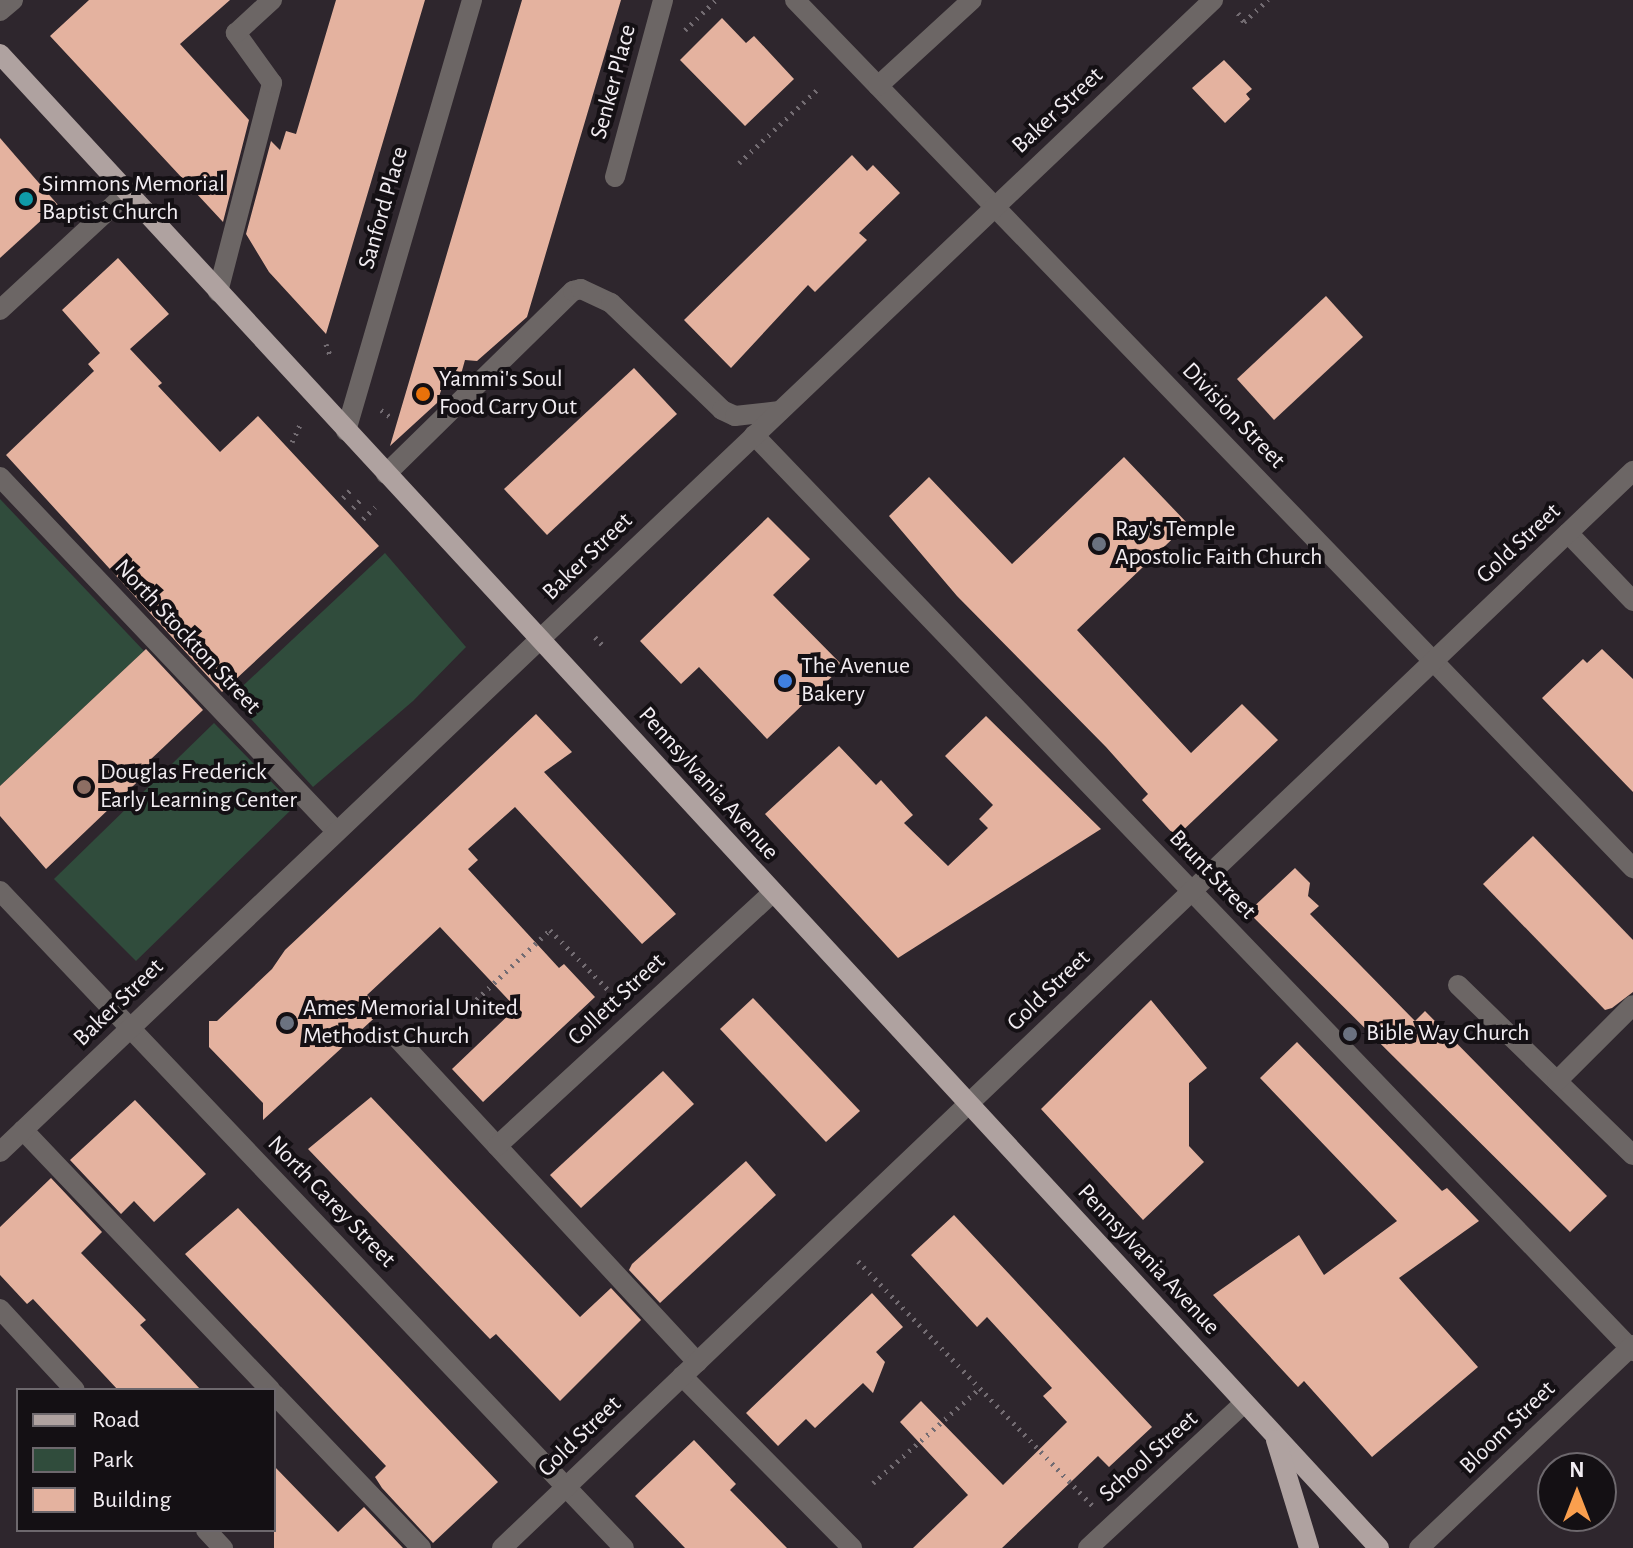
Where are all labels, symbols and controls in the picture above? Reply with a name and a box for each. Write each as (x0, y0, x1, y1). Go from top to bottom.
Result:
street label: Senker Place (585, 22, 643, 142)
street label: Baker Street (1007, 62, 1109, 160)
street label: Sanford Place (353, 143, 415, 273)
place label: Simmons Memorial Baptist Church (42, 171, 225, 227)
marker: Simmons Memorial Baptist Church (17, 190, 35, 208)
street label: Division Street (1175, 357, 1291, 475)
place label: Yammi's Soul Food Carry Out (439, 366, 577, 422)
marker: Yammi's Soul Food Carry Out (414, 385, 432, 403)
street label: Gold Street (1471, 498, 1567, 590)
street label: Baker Street (537, 507, 639, 607)
place label: Ray's Temple Apostolic Faith Church (1115, 516, 1322, 572)
marker: Ray's Temple Apostolic Faith Church (1090, 535, 1108, 553)
street label: North Stockton Street (108, 553, 266, 721)
place label: The Avenue Bakery (801, 653, 910, 709)
marker: The Avenue Bakery (776, 672, 794, 690)
street label: Pennsylvania Avenue (632, 702, 784, 866)
place label: Douglas Frederick Early Learning Center (100, 759, 297, 815)
marker: Douglas Frederick Early Learning Center (75, 778, 93, 796)
street label: Brunt Street (1162, 824, 1262, 926)
street label: Gold Street (1001, 944, 1097, 1038)
street label: Collett Street (562, 948, 672, 1052)
street label: Baker Street (68, 953, 170, 1053)
place label: Ames Memorial United Methodist Church (303, 995, 518, 1051)
marker: Ames Memorial United Methodist Church (278, 1014, 296, 1032)
place label: Bible Way Church (1366, 1020, 1530, 1048)
marker: Bible Way Church (1341, 1025, 1359, 1043)
street label: North Carey Street (261, 1130, 401, 1274)
street label: Pennsylvania Avenue (1071, 1179, 1225, 1341)
street label: Bloom Street (1454, 1375, 1562, 1481)
legend (16, 1388, 276, 1532)
street label: Gold Street (532, 1390, 628, 1484)
street label: School Street (1094, 1405, 1204, 1509)
text: Road (92, 1408, 140, 1432)
text: Park (92, 1448, 133, 1472)
north arrow (1537, 1452, 1617, 1532)
text: N (1569, 1459, 1585, 1481)
text: Building (92, 1488, 171, 1512)

